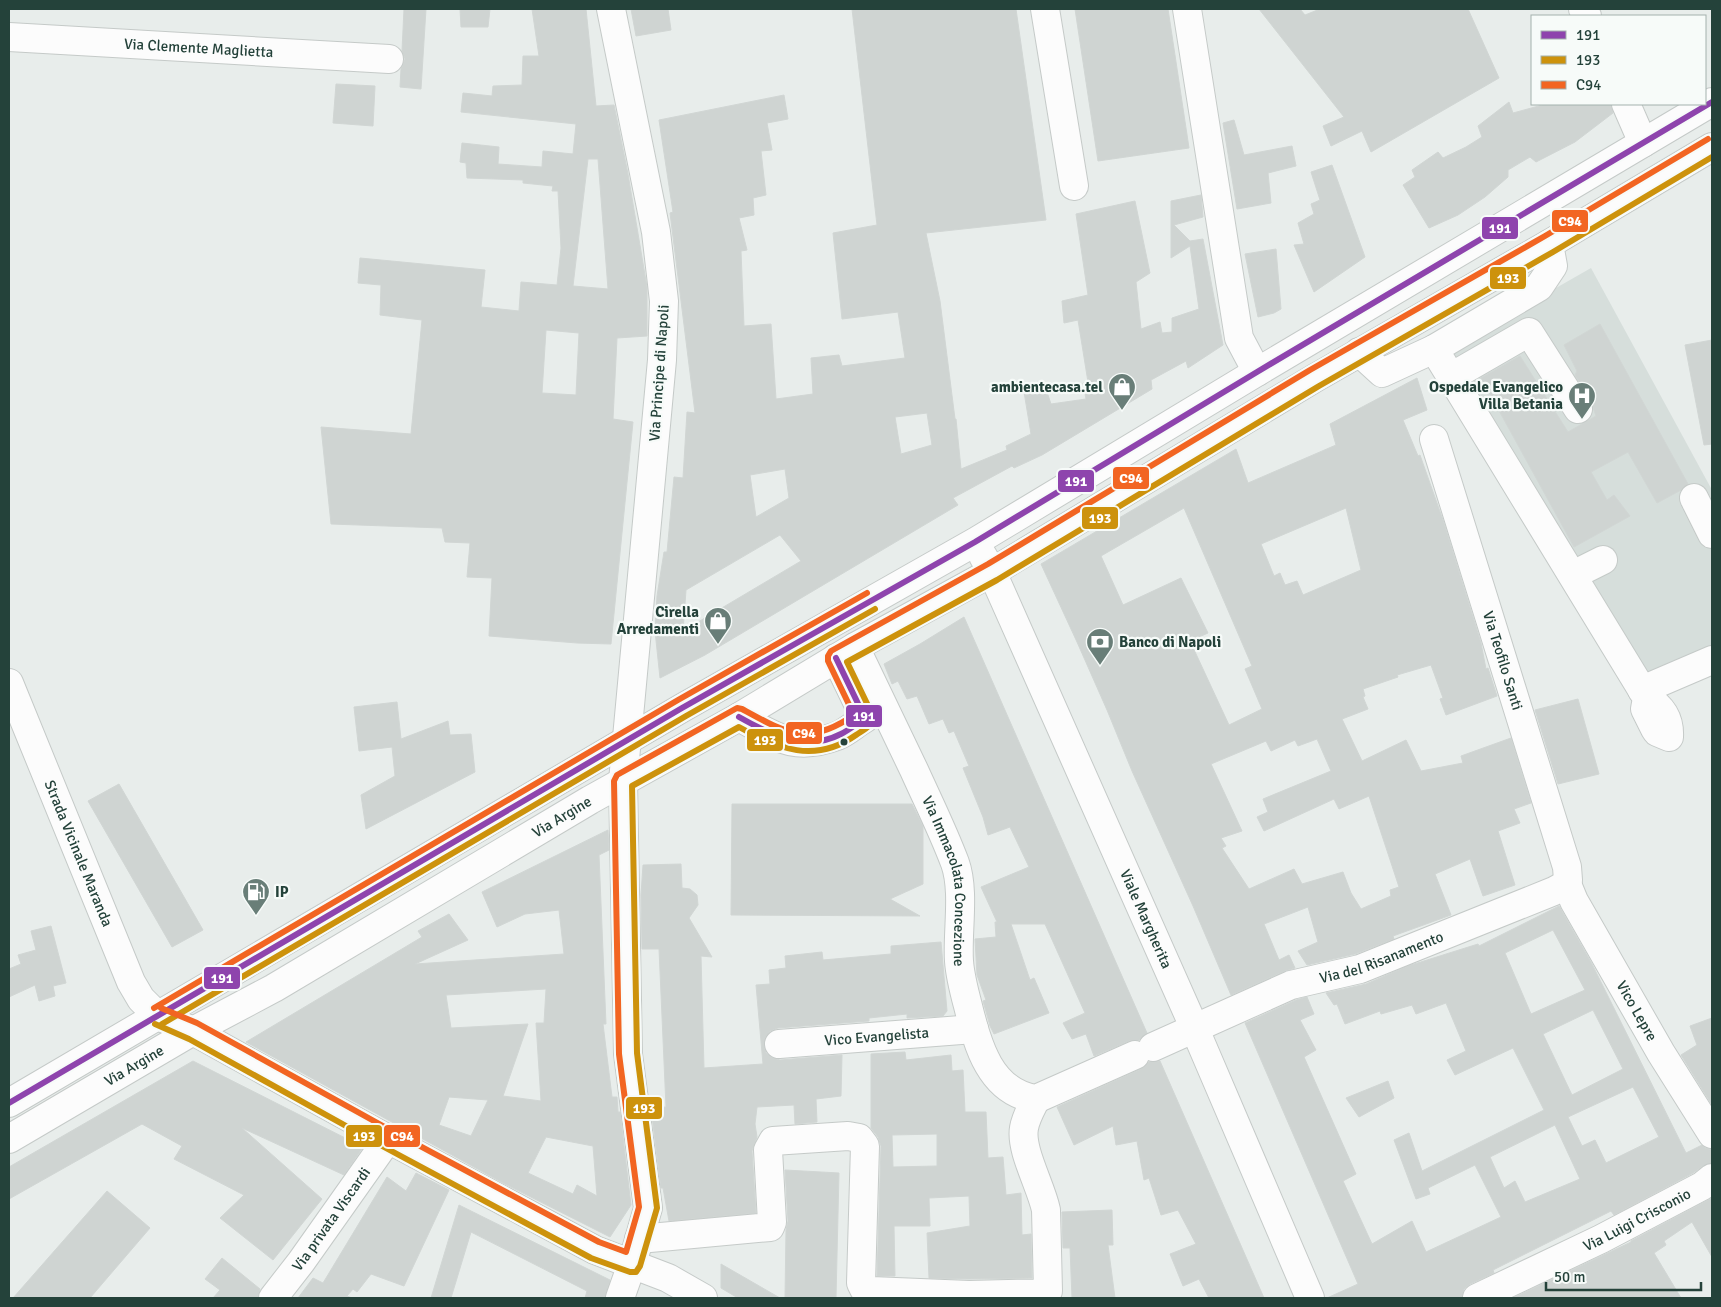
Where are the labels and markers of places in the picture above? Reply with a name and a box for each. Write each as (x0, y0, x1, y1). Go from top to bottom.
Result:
shop icon: ambientecasa.tel (1107, 372, 1137, 411)
place label: ambientecasa.tel (991, 378, 1103, 396)
place label: Ospedale Evangelico Villa Betania (1429, 378, 1563, 413)
hospital icon: Ospedale Evangelico Villa Betania (1567, 381, 1597, 420)
place label: Cirella Arredamenti (617, 603, 699, 638)
shop icon: Cirella Arredamenti (703, 606, 733, 645)
bank icon: Banco di Napoli (1085, 627, 1115, 666)
place label: Banco di Napoli (1119, 633, 1221, 651)
unlabelled marker (839, 737, 849, 747)
fuel station icon: IP (241, 877, 271, 916)
place label: IP (275, 883, 289, 901)

